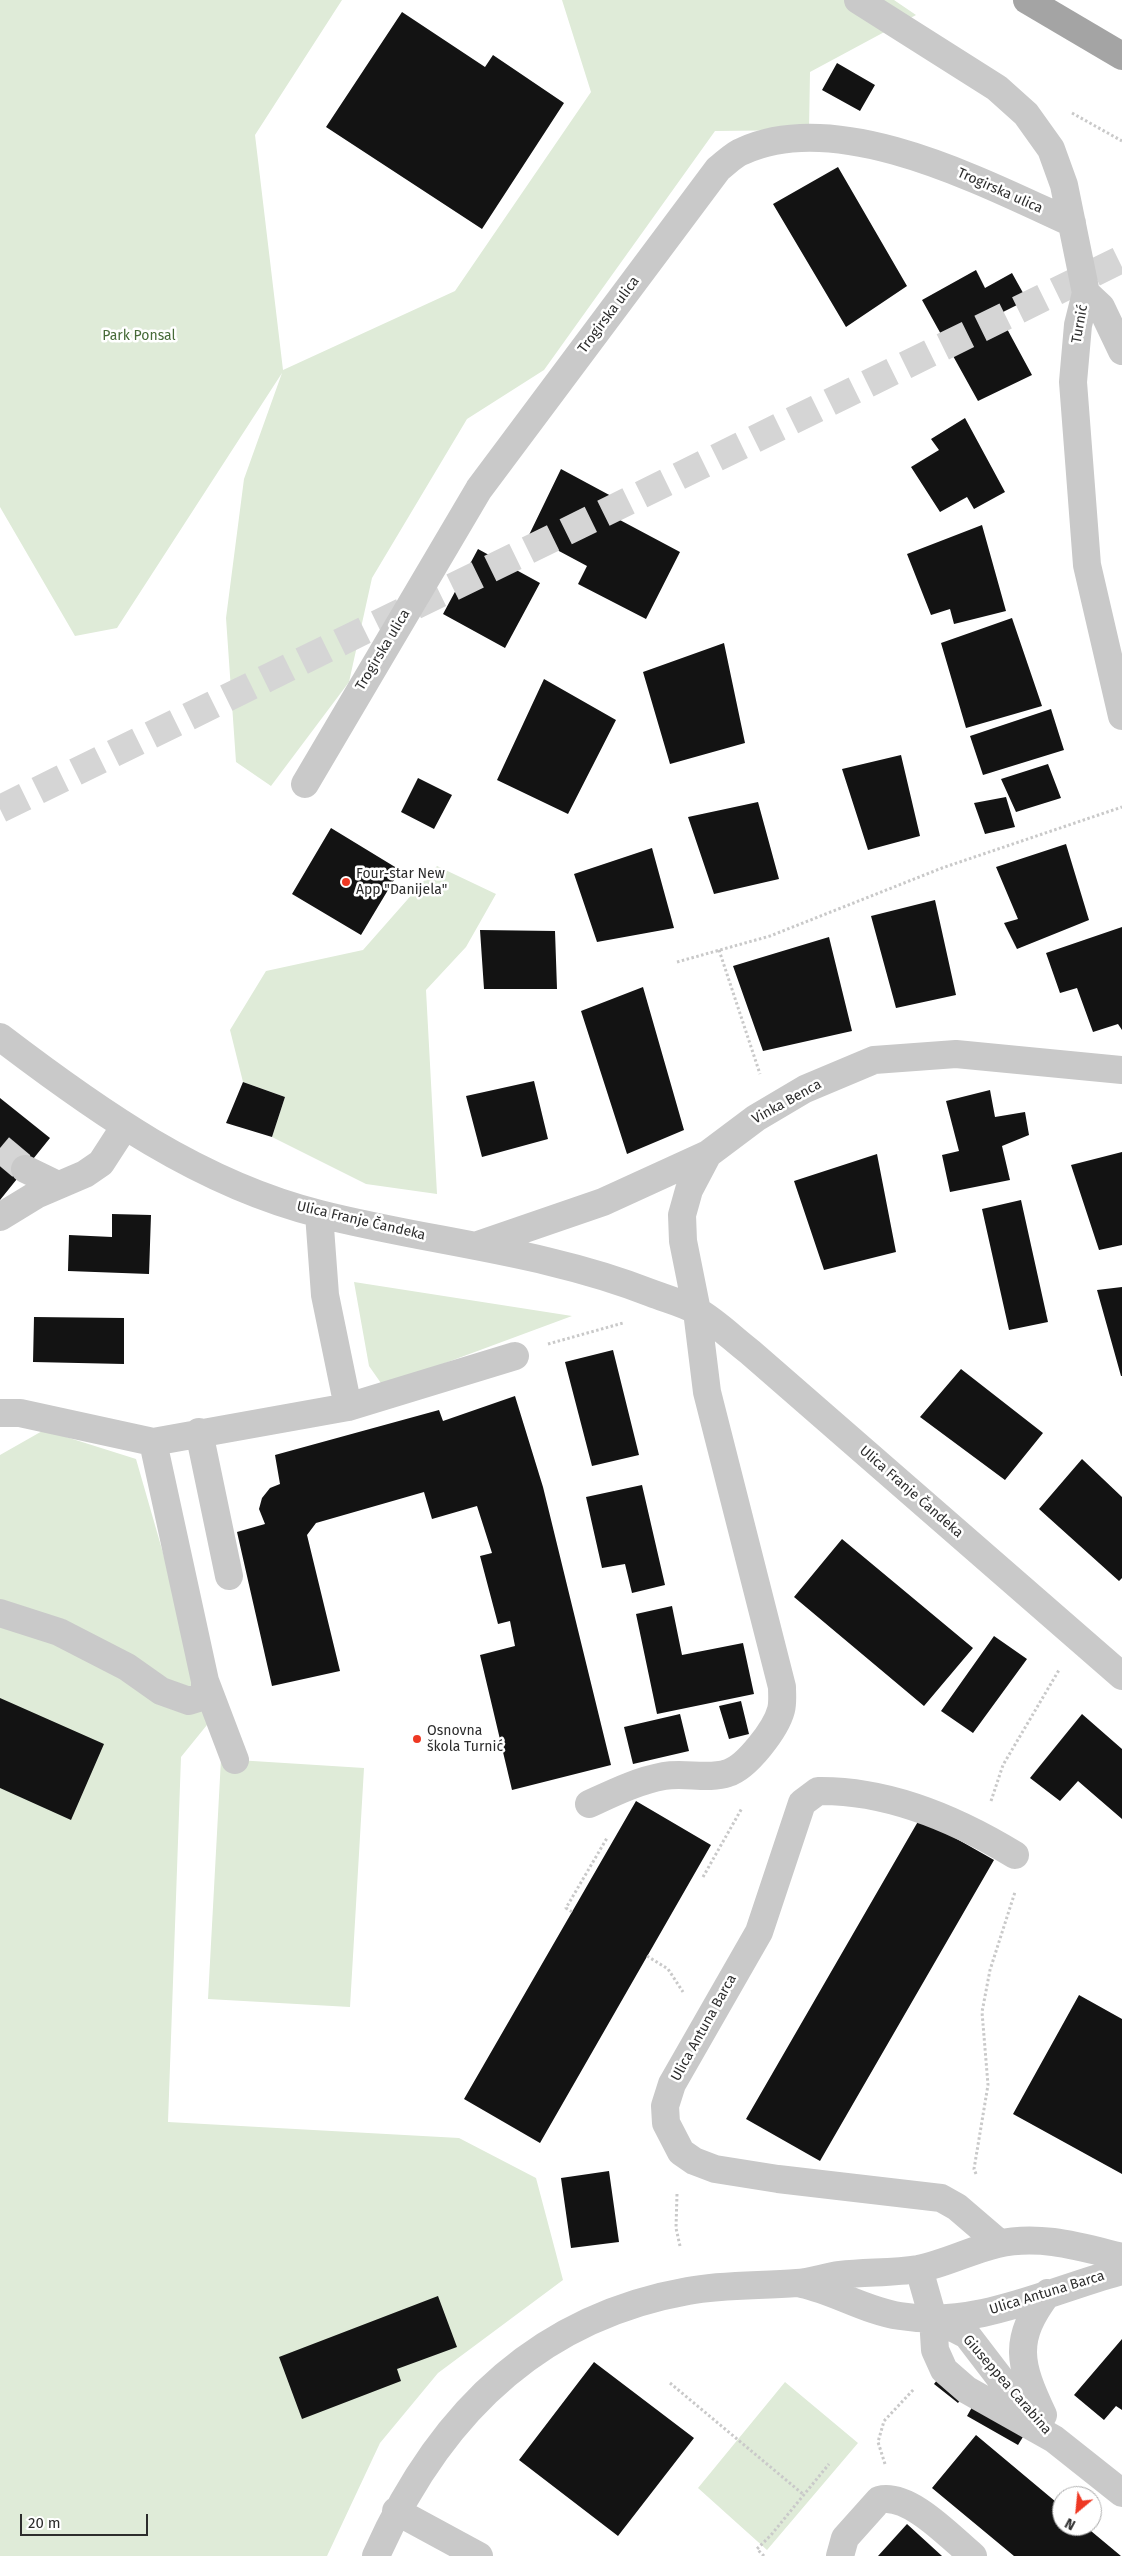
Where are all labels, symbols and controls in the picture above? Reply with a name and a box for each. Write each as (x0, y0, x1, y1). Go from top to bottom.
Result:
street label: Trogirska ulica (955, 165, 1045, 217)
street label: Trogirska ulica (575, 273, 643, 357)
street label: Turnić (1068, 303, 1092, 345)
park label: Park Ponsal (102, 328, 176, 344)
street label: Trogirska ulica (352, 606, 414, 694)
place label: Four-star New App "Danijela" (356, 866, 447, 899)
marker: Four-star New App "Danijela" (340, 876, 352, 888)
street label: Vinka Benca (749, 1076, 825, 1128)
street label: Ulica Franje Čandeka (295, 1198, 427, 1244)
street label: Ulica Franje Čandeka (856, 1442, 966, 1542)
place label: Osnovna škola Turnić (427, 1723, 503, 1755)
marker: Osnovna škola Turnić (411, 1733, 423, 1745)
street label: Ulica Antuna Barca (668, 1972, 740, 2084)
street label: Ulica Antuna Barca (987, 2268, 1107, 2318)
street label: Giuseppea Carabina (959, 2332, 1055, 2438)
north arrow (1052, 2486, 1102, 2536)
scale bar (22, 2504, 150, 2536)
text: 20 m (28, 2514, 61, 2532)
text: N (1062, 2514, 1078, 2533)

